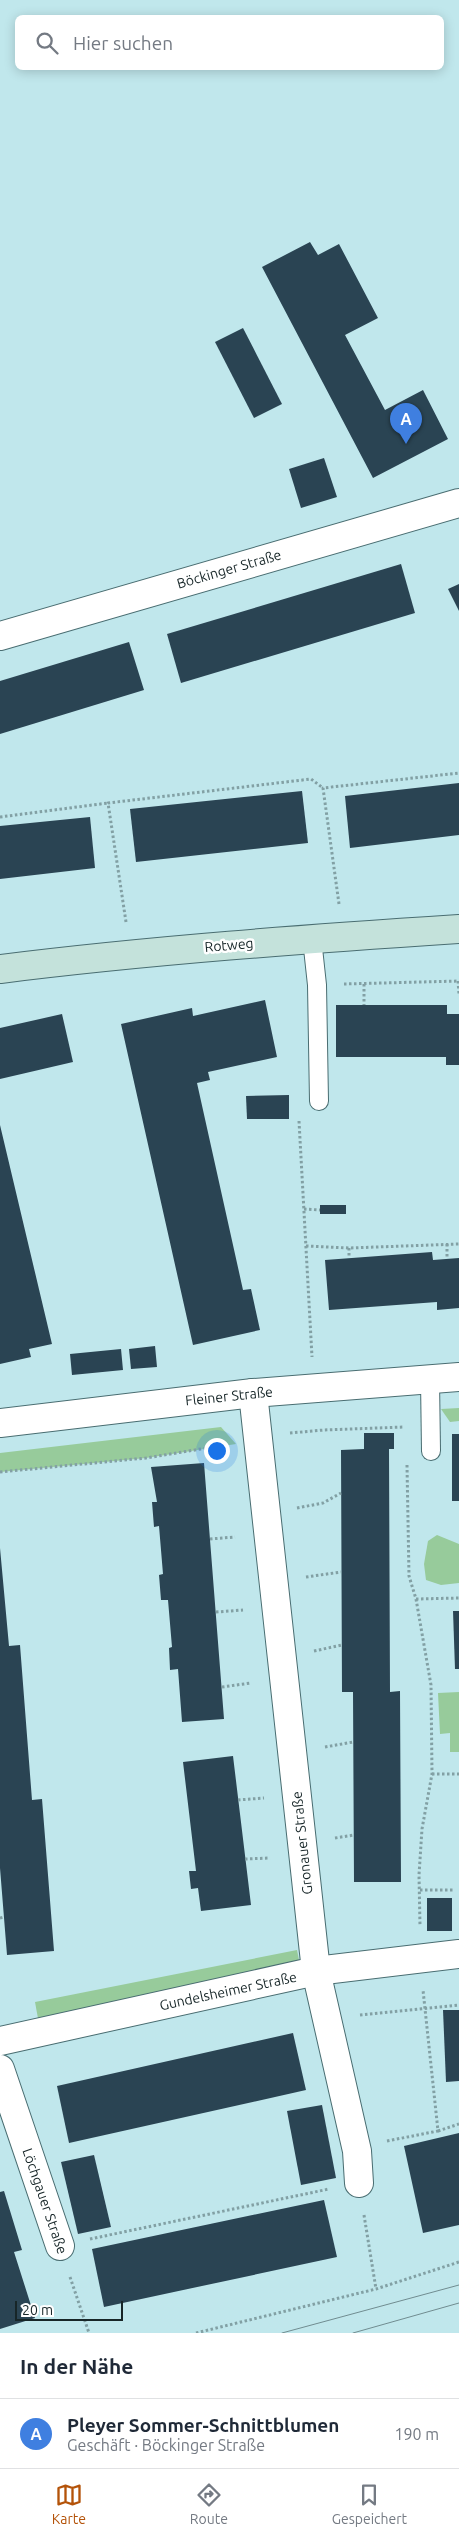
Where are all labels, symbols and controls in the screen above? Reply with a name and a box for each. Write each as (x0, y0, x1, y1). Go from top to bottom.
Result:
search box (15, 15, 444, 70)
icon: search (33, 29, 61, 57)
text: Hier suchen (73, 32, 173, 54)
pin: A (390, 403, 422, 444)
street label: Böckinger Straße (175, 546, 283, 592)
street label: Rotweg (204, 935, 254, 955)
street label: Fleiner Straße (184, 1383, 274, 1409)
your location (204, 1438, 230, 1464)
street label: Gronauer Straße (289, 1791, 315, 1895)
street label: Gundelsheimer Straße (158, 1969, 298, 2013)
street label: Löchgauer Straße (19, 2146, 71, 2256)
scale bar (15, 2298, 122, 2321)
text: 20 m (22, 2302, 53, 2318)
text: In der Nähe (20, 2354, 133, 2378)
text: Pleyer Sommer-Schnittblumen (67, 2414, 339, 2436)
text: A (30, 2425, 42, 2443)
text: 190 m (394, 2425, 439, 2443)
text: Geschäft · Böckinger Straße (67, 2436, 265, 2454)
tab: Karte (52, 2481, 86, 2527)
tab: Route (190, 2481, 228, 2527)
tab: Gespeichert (332, 2481, 407, 2527)

